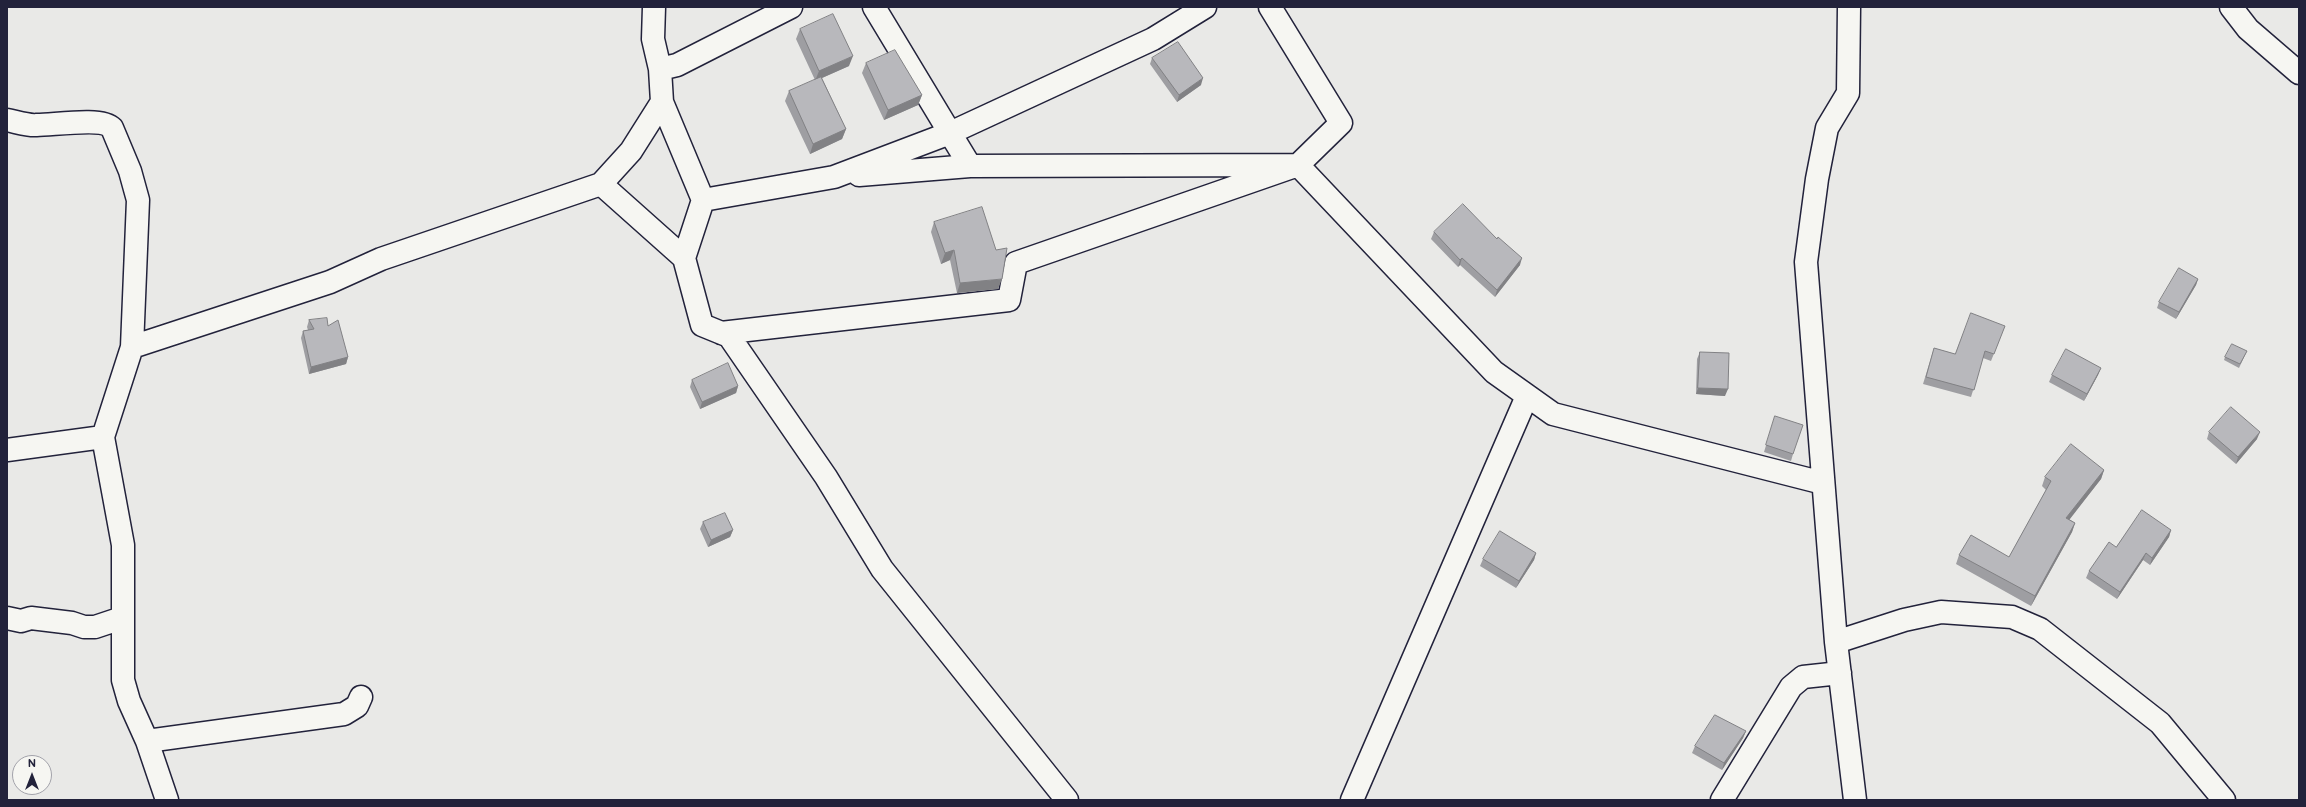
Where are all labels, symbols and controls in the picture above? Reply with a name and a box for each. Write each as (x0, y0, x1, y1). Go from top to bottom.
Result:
north arrow (12, 755, 52, 795)
text: N (28, 757, 36, 770)

